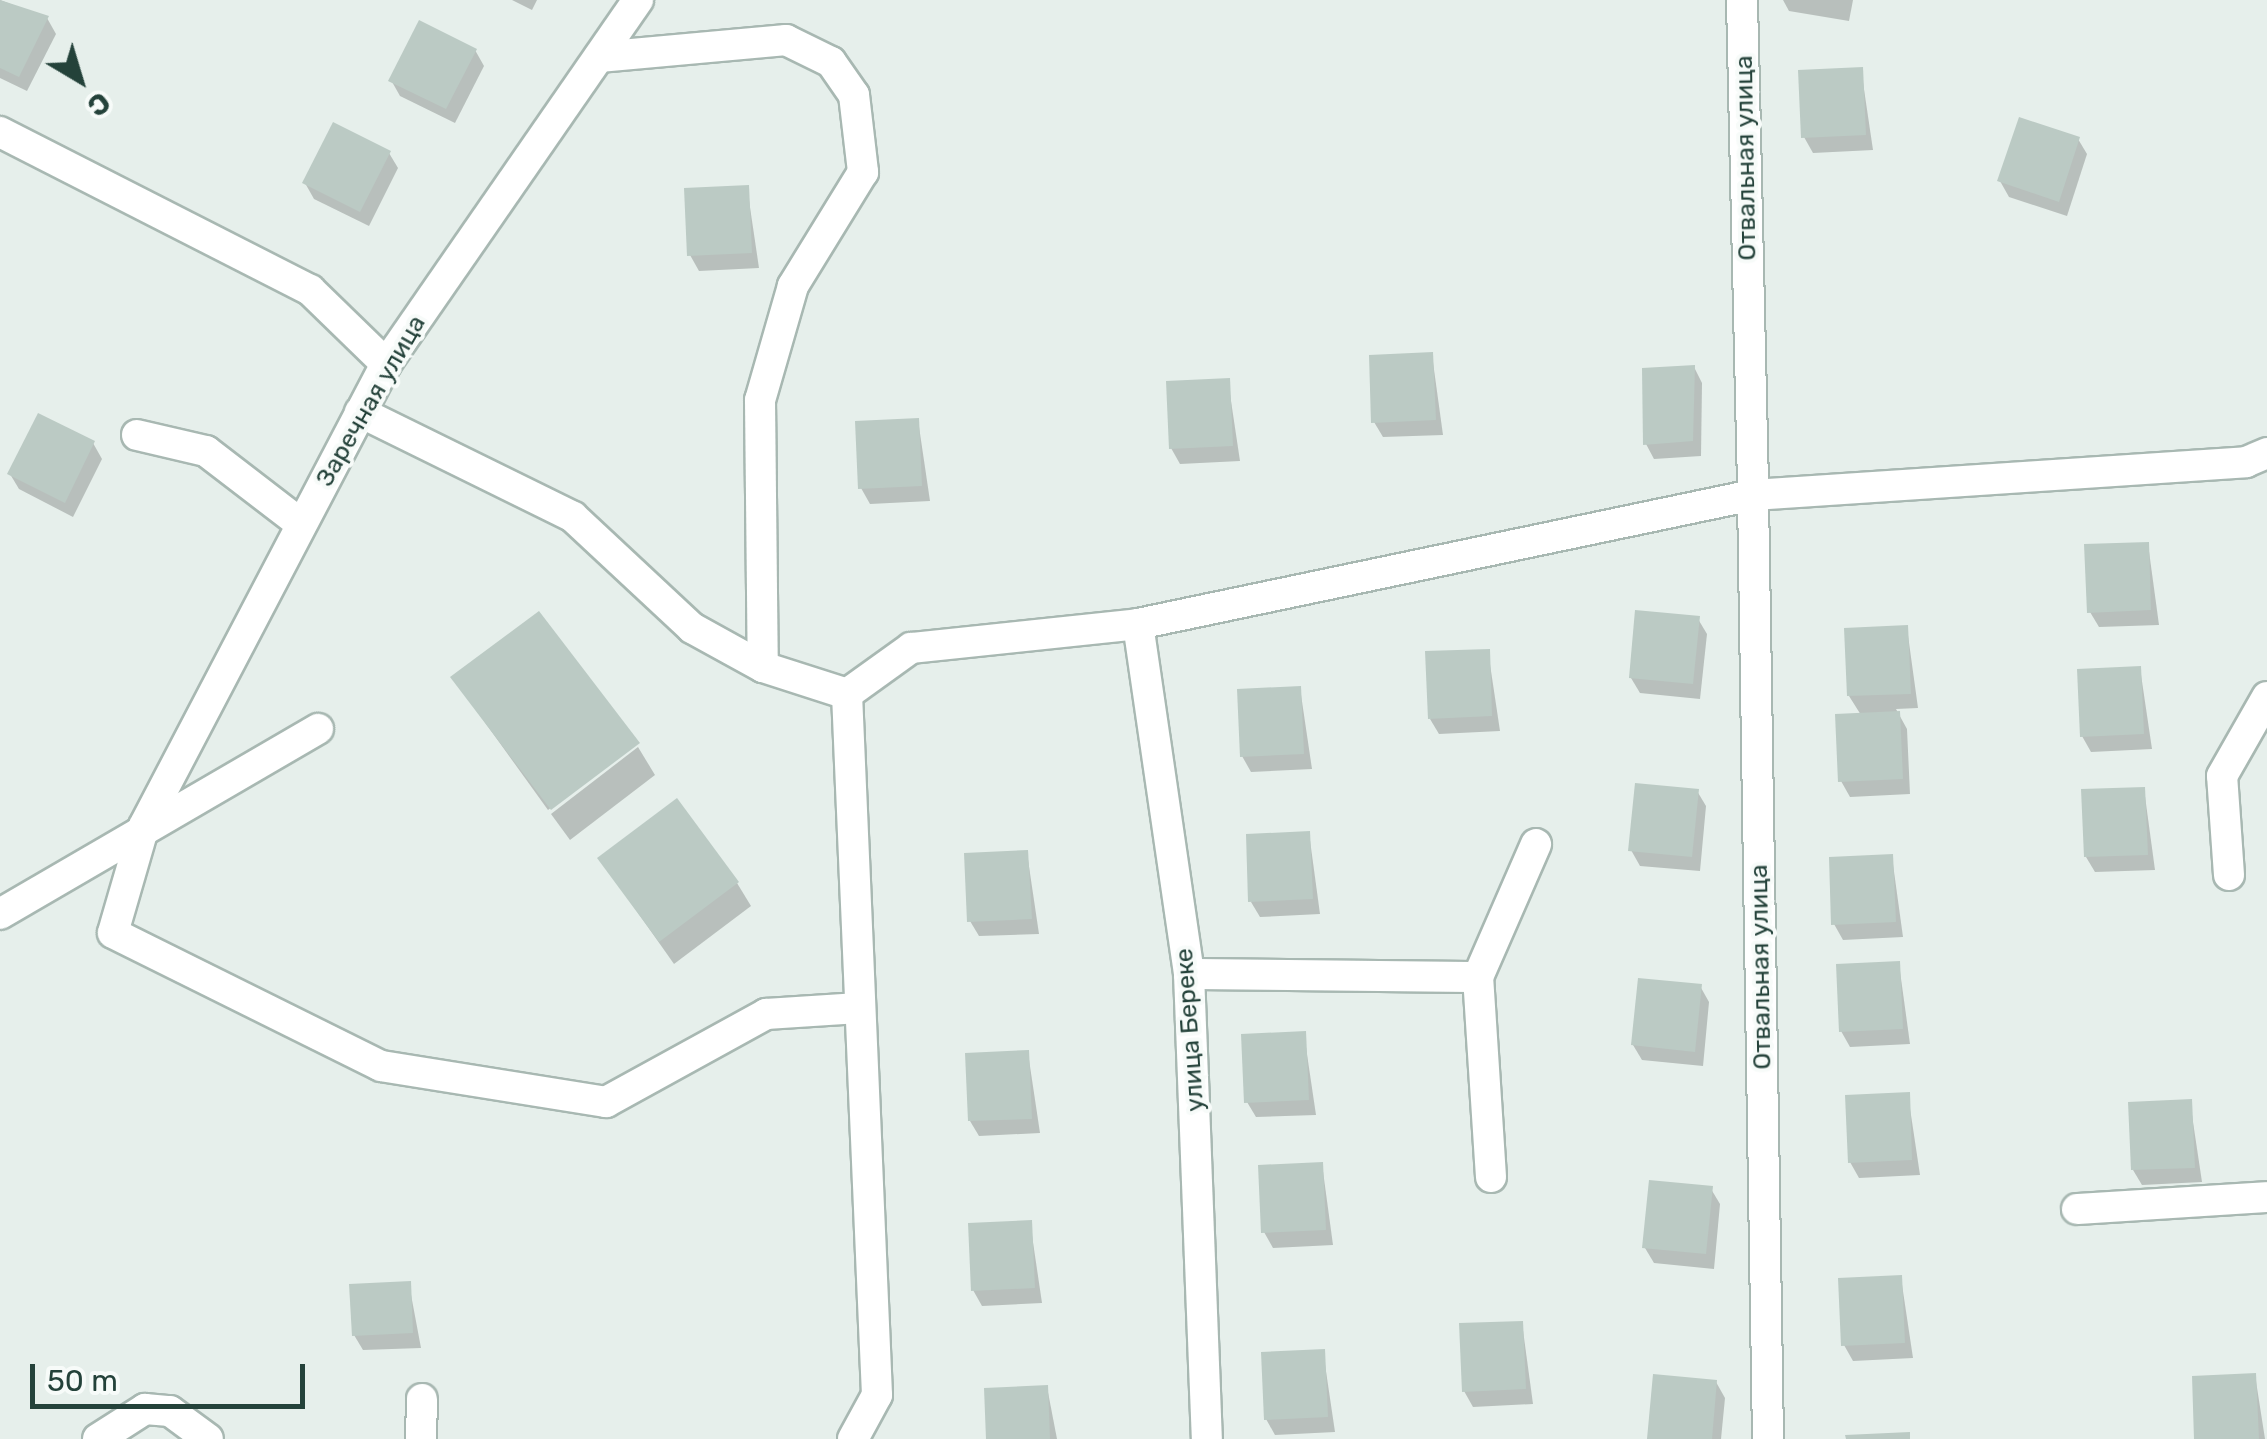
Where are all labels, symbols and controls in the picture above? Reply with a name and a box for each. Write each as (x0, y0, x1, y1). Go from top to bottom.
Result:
north arrow (30, 30, 130, 130)
street label: Отвальная улица (1729, 55, 1763, 261)
text: С (81, 85, 117, 123)
street label: Заречная улица (310, 310, 432, 492)
street label: Отвальная улица (1744, 864, 1778, 1070)
street label: улица Береке (1169, 947, 1211, 1113)
scale bar (35, 1344, 310, 1406)
text: 50 m (47, 1363, 118, 1399)

